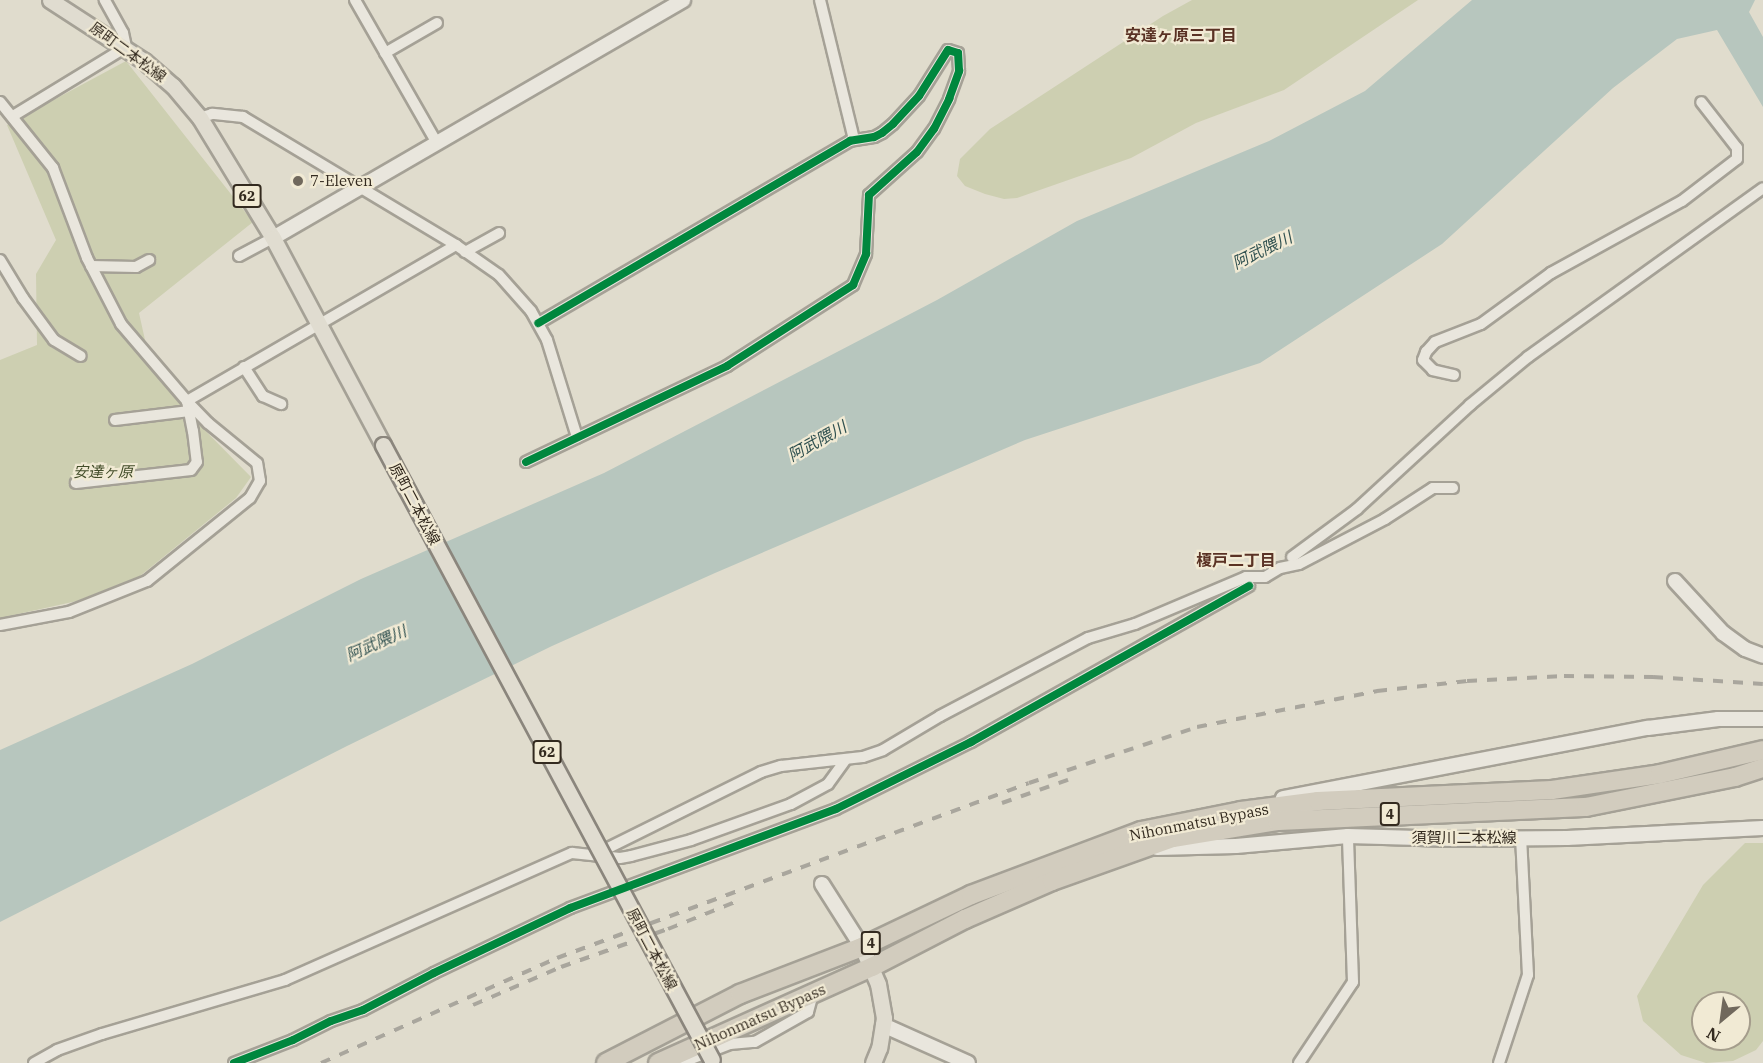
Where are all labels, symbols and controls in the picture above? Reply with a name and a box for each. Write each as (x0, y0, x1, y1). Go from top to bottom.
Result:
street label: 原町二本松線 (86, 18, 170, 86)
district label: 安達ヶ原三丁目 (1125, 25, 1237, 45)
place label: 7-Eleven (310, 172, 373, 190)
marker: 7-Eleven (291, 174, 305, 188)
road number: 62 (232, 185, 262, 207)
water label: 阿武隈川 (1229, 227, 1295, 273)
water label: 阿武隈川 (784, 417, 850, 465)
street label: 原町二本松線 (386, 460, 444, 548)
park label: 安達ヶ原 (73, 463, 133, 481)
district label: 榎戸二丁目 (1196, 550, 1276, 570)
water label: 阿武隈川 (343, 621, 409, 665)
road number: 62 (532, 741, 562, 763)
street label: Nihonmatsu Bypass (1128, 800, 1270, 844)
road number: 4 (1380, 803, 1400, 825)
street label: 須賀川二本松線 (1412, 829, 1516, 847)
street label: 原町二本松線 (623, 905, 681, 993)
road number: 4 (860, 932, 882, 954)
street label: Nihonmatsu Bypass (692, 980, 828, 1054)
north arrow (1691, 991, 1751, 1051)
text: N (1703, 1023, 1724, 1047)

